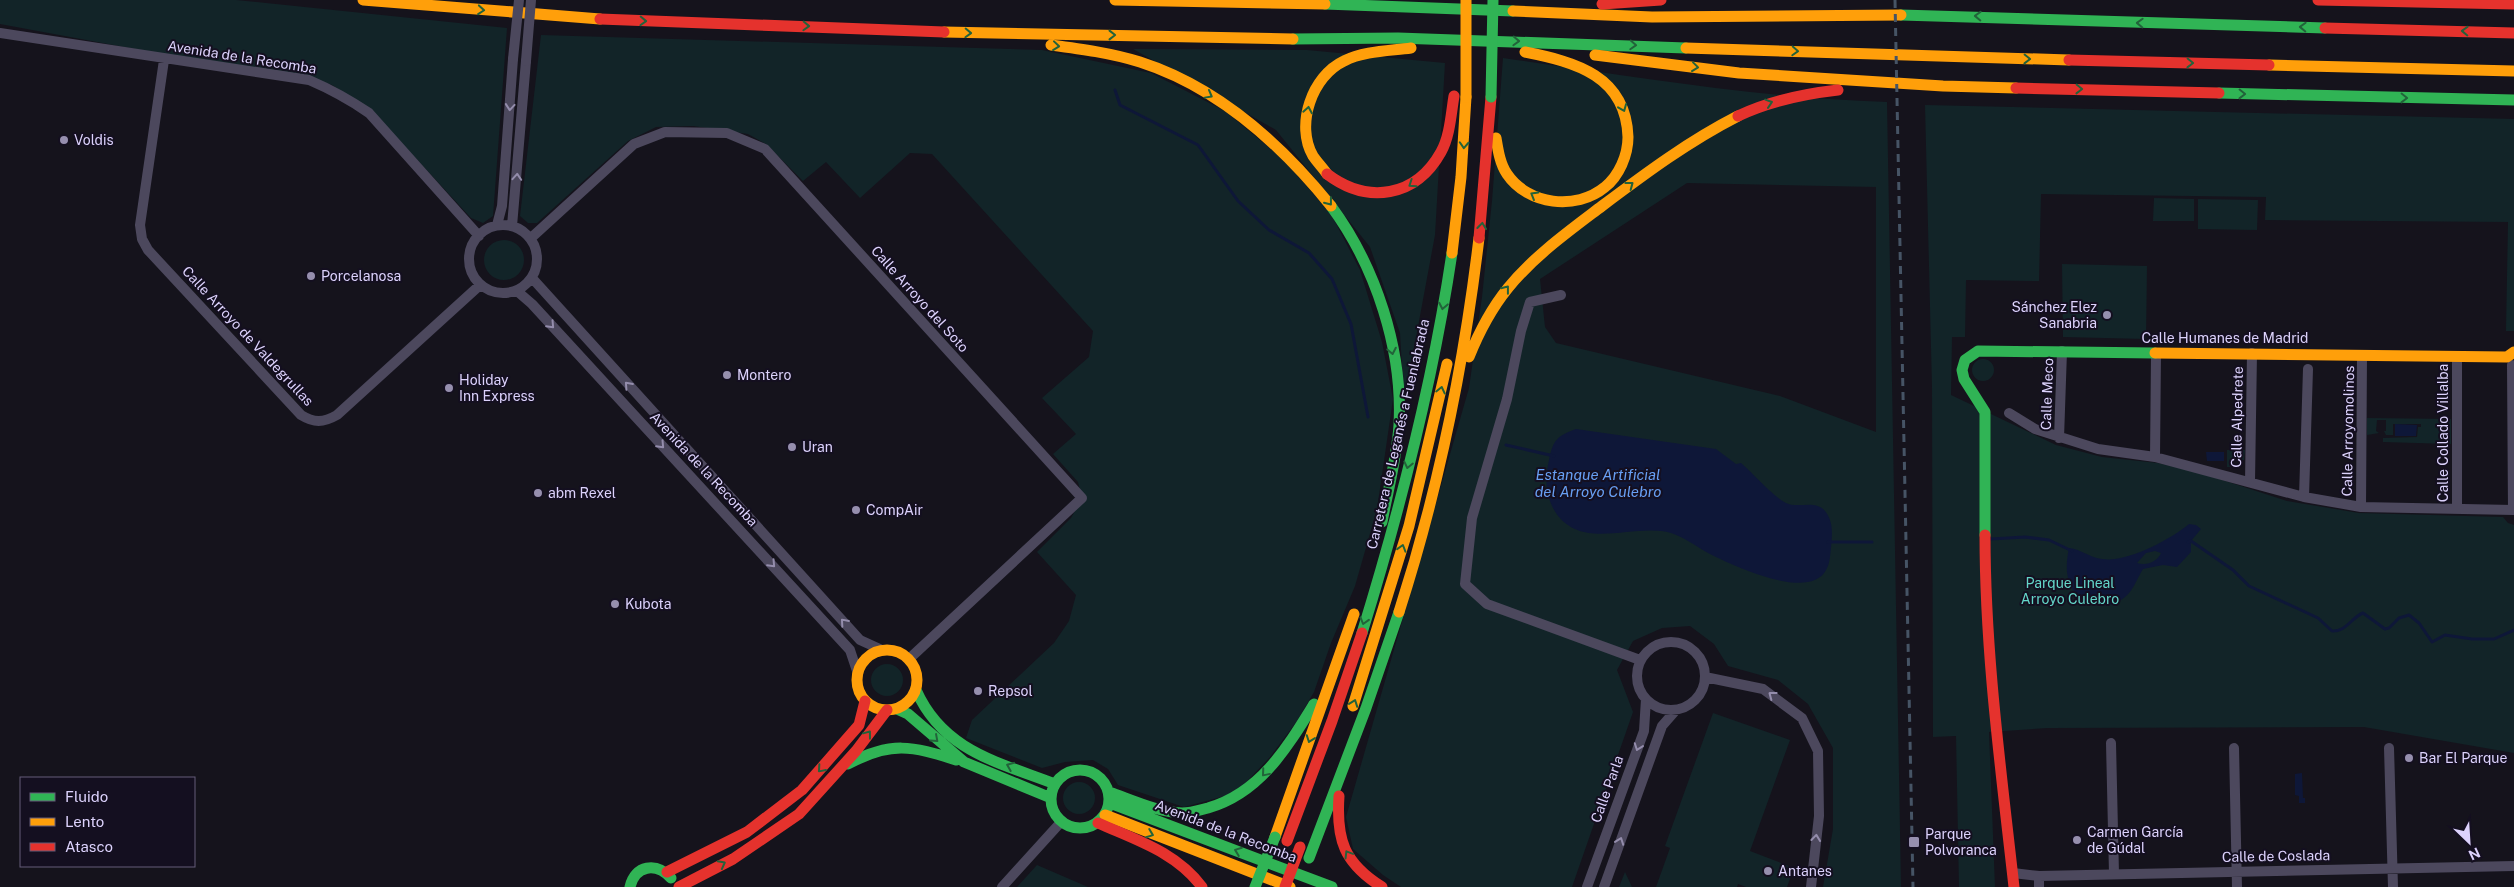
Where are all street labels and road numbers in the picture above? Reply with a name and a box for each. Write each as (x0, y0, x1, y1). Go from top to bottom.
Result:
street label: Avenida de la Recomba (166, 37, 318, 77)
street label: Calle Arroyo del Soto (868, 243, 972, 356)
street label: Calle Arroyo de Valdegrullas (179, 263, 317, 409)
street label: Carretera de Leganés a Fuenlabrada (1364, 317, 1432, 551)
street label: Calle Humanes de Madrid (2142, 330, 2308, 346)
street label: Calle Meco (2038, 358, 2056, 430)
street label: Calle Collado Villalba (2435, 364, 2451, 502)
street label: Calle Arroyomolinos (2339, 365, 2357, 497)
street label: Calle Alpedrete (2228, 366, 2246, 468)
street label: Avenida de la Recomba (647, 409, 761, 529)
street label: Calle Parla (1587, 753, 1627, 825)
street label: Avenida de la Recomba (1153, 797, 1299, 865)
street label: Calle de Coslada (2222, 847, 2330, 865)

